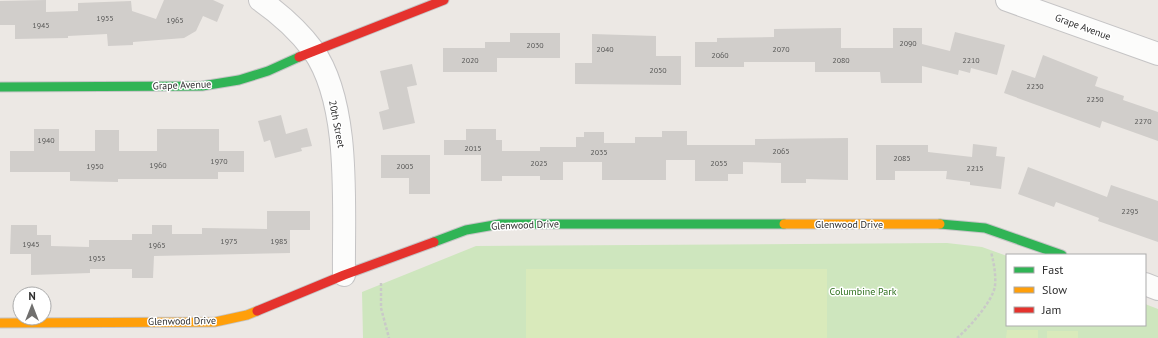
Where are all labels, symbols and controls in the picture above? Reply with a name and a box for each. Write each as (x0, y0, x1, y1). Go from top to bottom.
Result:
street label: Grape Avenue (1053, 11, 1113, 43)
house number: 1955 (96, 13, 114, 23)
house number: 1965 (166, 15, 184, 25)
house number: 1945 (32, 20, 50, 30)
house number: 2090 (899, 38, 917, 48)
house number: 2030 (526, 40, 544, 50)
house number: 2040 (596, 44, 614, 54)
house number: 2070 (772, 44, 790, 54)
house number: 2060 (711, 50, 729, 60)
house number: 2020 (461, 55, 479, 65)
house number: 2080 (832, 55, 850, 65)
house number: 2210 (962, 55, 980, 65)
house number: 2050 (649, 65, 667, 75)
street label: Grape Avenue (153, 77, 211, 93)
house number: 2230 (1026, 81, 1044, 91)
house number: 2250 (1086, 94, 1104, 104)
street label: 20th Street (326, 99, 348, 149)
house number: 2270 (1134, 116, 1152, 126)
house number: 1940 (37, 135, 55, 145)
house number: 2015 (464, 143, 482, 153)
house number: 2065 (772, 146, 790, 156)
house number: 2035 (590, 147, 608, 157)
house number: 2085 (893, 153, 911, 163)
house number: 1970 (210, 156, 228, 166)
house number: 2025 (530, 158, 548, 168)
house number: 2055 (710, 158, 728, 168)
house number: 1960 (149, 160, 167, 170)
house number: 1950 (86, 161, 104, 171)
house number: 2005 (396, 161, 414, 171)
house number: 2215 (966, 163, 984, 173)
house number: 2295 (1121, 206, 1139, 216)
street label: Glenwood Drive (491, 217, 559, 233)
street label: Glenwood Drive (815, 218, 883, 231)
house number: 1975 (220, 236, 238, 246)
house number: 1985 (270, 236, 288, 246)
house number: 1945 (22, 239, 40, 249)
house number: 1965 (148, 240, 166, 250)
house number: 1955 (88, 253, 106, 263)
legend (1006, 254, 1146, 326)
text: Fast (1042, 262, 1063, 277)
text: Slow (1042, 282, 1067, 297)
park label: Columbine Park (830, 285, 897, 298)
north arrow (12, 286, 52, 326)
text: N (28, 289, 36, 303)
text: Jam (1041, 302, 1061, 317)
street label: Glenwood Drive (148, 314, 216, 328)

